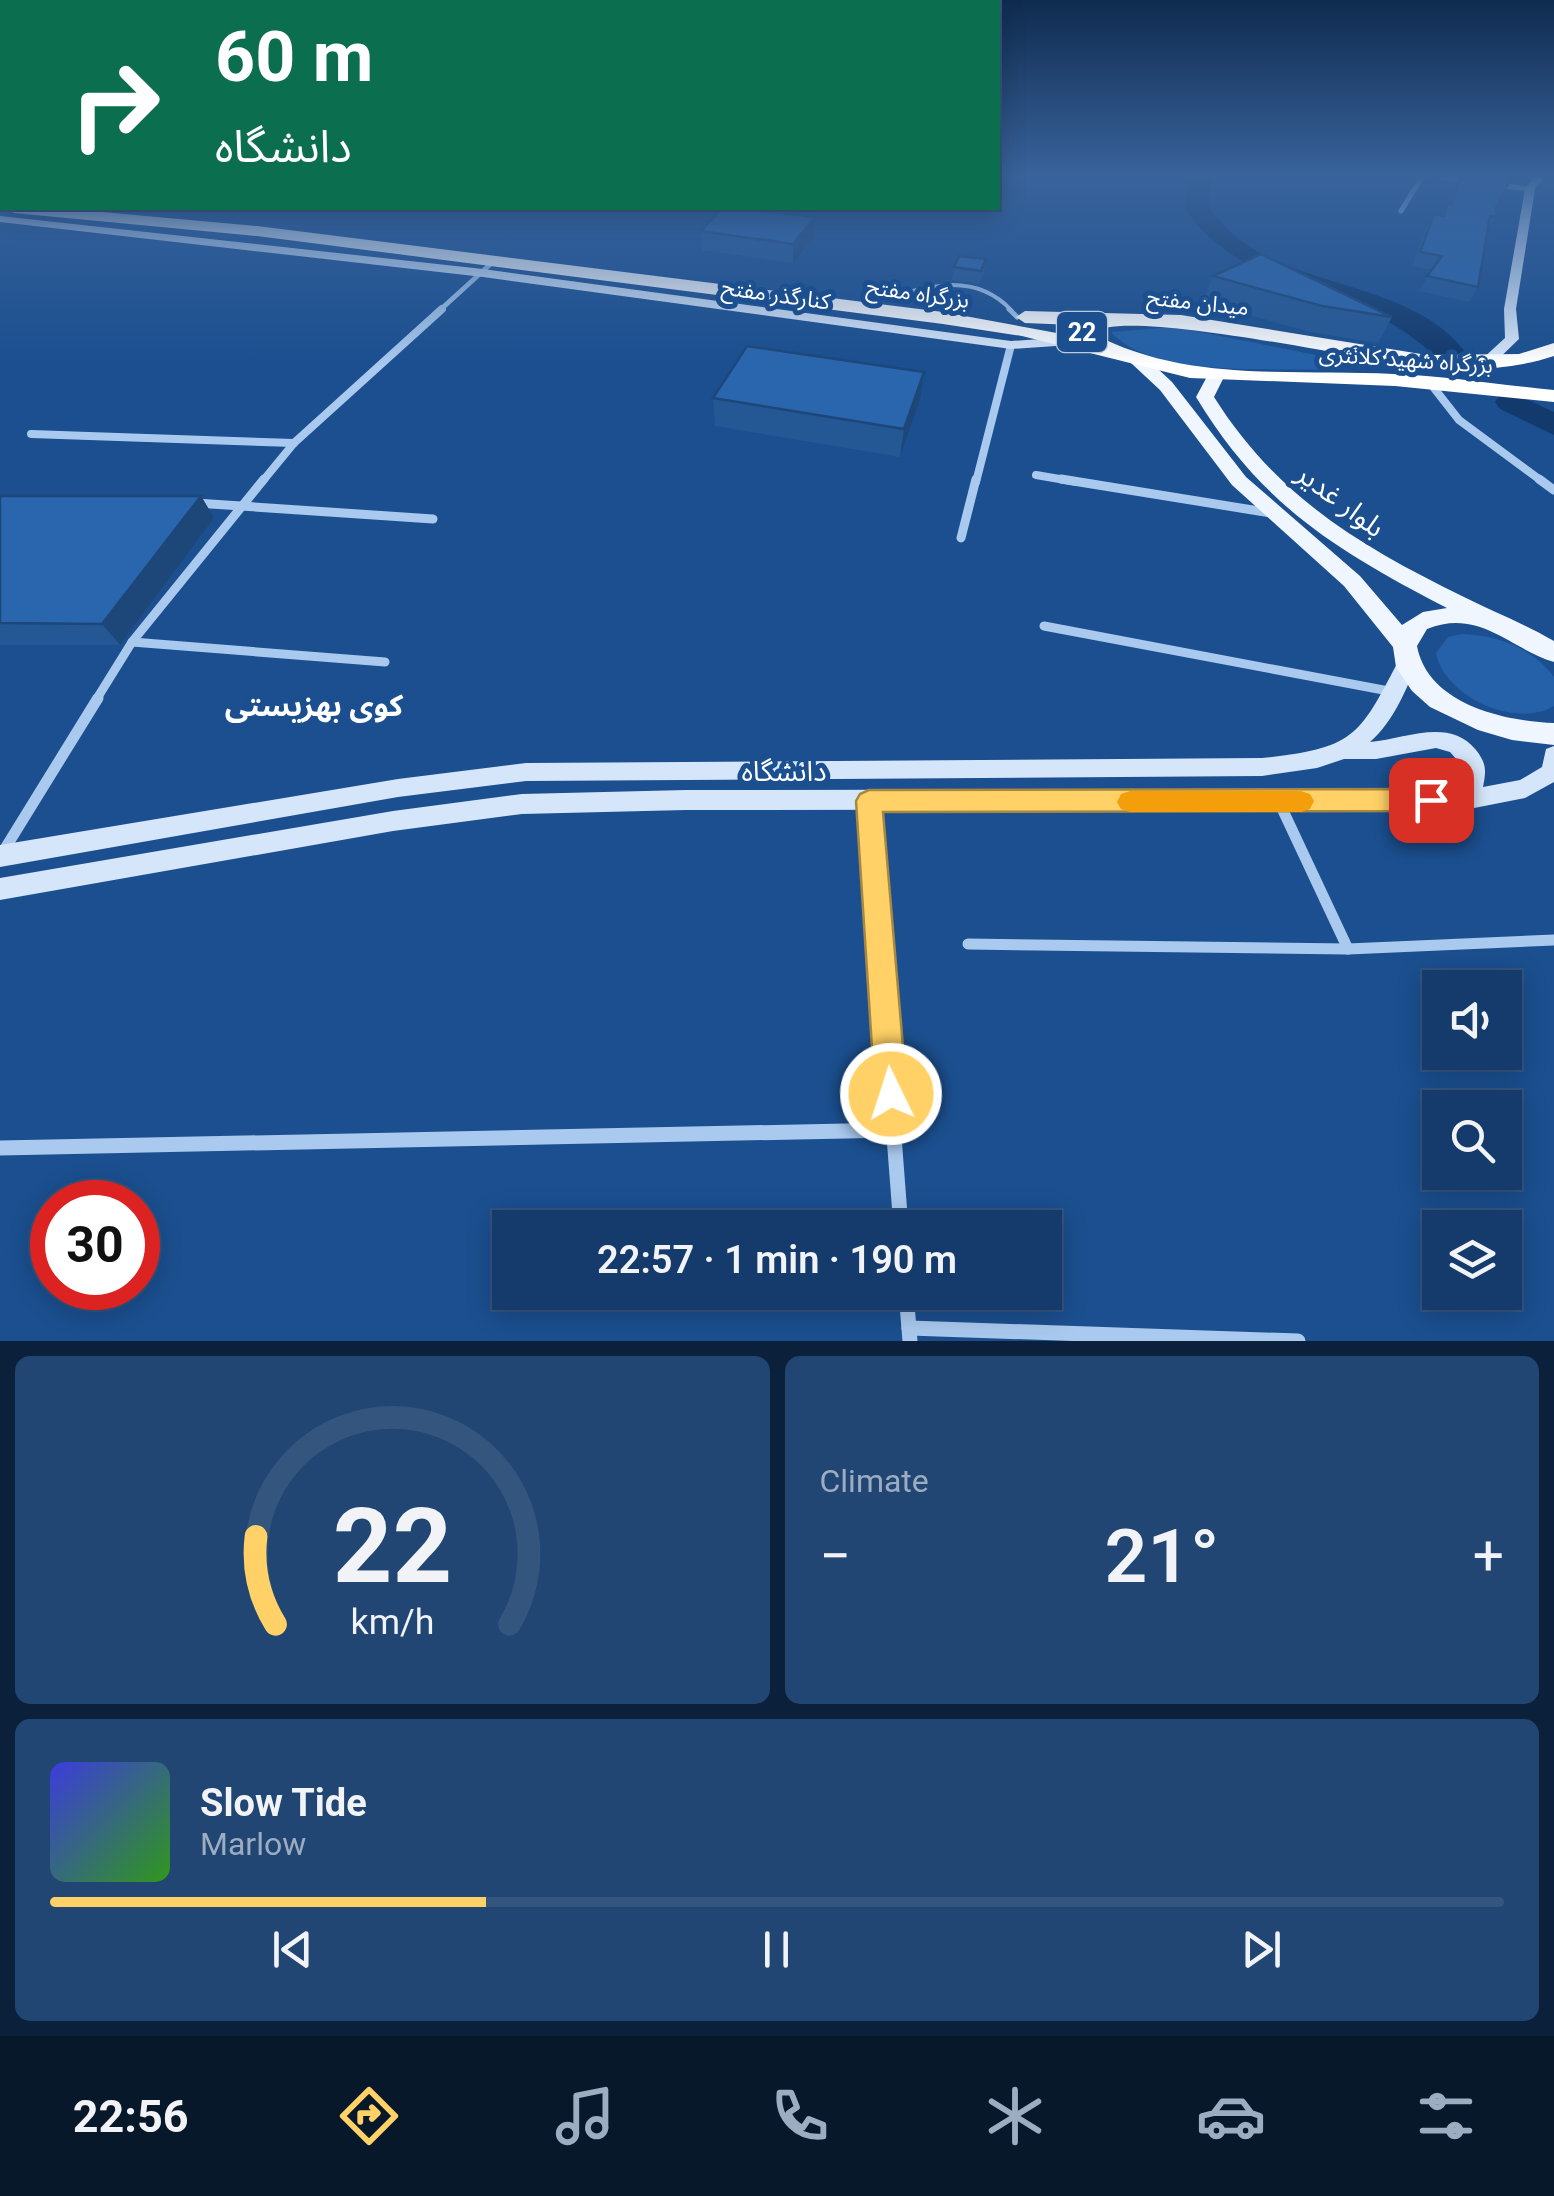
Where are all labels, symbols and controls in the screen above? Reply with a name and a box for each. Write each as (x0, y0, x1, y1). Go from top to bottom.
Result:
text: 60 m (215, 16, 373, 98)
icon: right (50, 40, 180, 170)
text: دانشگاه (215, 120, 352, 173)
street label: بزرگراه مفتح (864, 274, 971, 317)
street label: کنارگذر مفتح (719, 275, 833, 319)
street label: میدان مفتح (1145, 285, 1250, 324)
road number: 22 (1057, 312, 1107, 352)
street label: بزرگراه شهید کلانتری (1318, 341, 1494, 379)
street label: بلوار غدیر (1289, 456, 1391, 544)
district label: کوی بهزیستی (225, 688, 404, 723)
street label: دانشگاه (741, 755, 827, 788)
pin (1389, 758, 1474, 843)
icon: arrive (1404, 773, 1459, 828)
map controls (1422, 970, 1522, 1310)
button: sound (1422, 970, 1522, 1070)
position arrow (839, 1042, 943, 1146)
button: search (1422, 1090, 1522, 1190)
speed limit sign: 30 (30, 1180, 160, 1310)
button: layers (1422, 1210, 1522, 1310)
text: 22:57 · 1 min · 190 m (597, 1238, 957, 1282)
text: Climate (820, 1462, 929, 1500)
text: 22 (333, 1486, 452, 1607)
text: 21° (1105, 1512, 1219, 1600)
text: − (820, 1524, 851, 1588)
text: + (1473, 1524, 1504, 1588)
text: km/h (350, 1601, 434, 1643)
text: Slow Tide (200, 1781, 367, 1825)
text: Marlow (200, 1825, 306, 1863)
icon: previous (265, 1922, 320, 1977)
icon: pause (749, 1922, 804, 1977)
icon: next (1234, 1922, 1289, 1977)
icon: directions (334, 2081, 404, 2151)
icon: music (550, 2081, 620, 2151)
icon: phone (765, 2081, 835, 2151)
icon: climate (980, 2081, 1050, 2151)
icon: car (1196, 2081, 1266, 2151)
icon: filters (1411, 2081, 1481, 2151)
text: 22:56 (73, 2090, 189, 2143)

